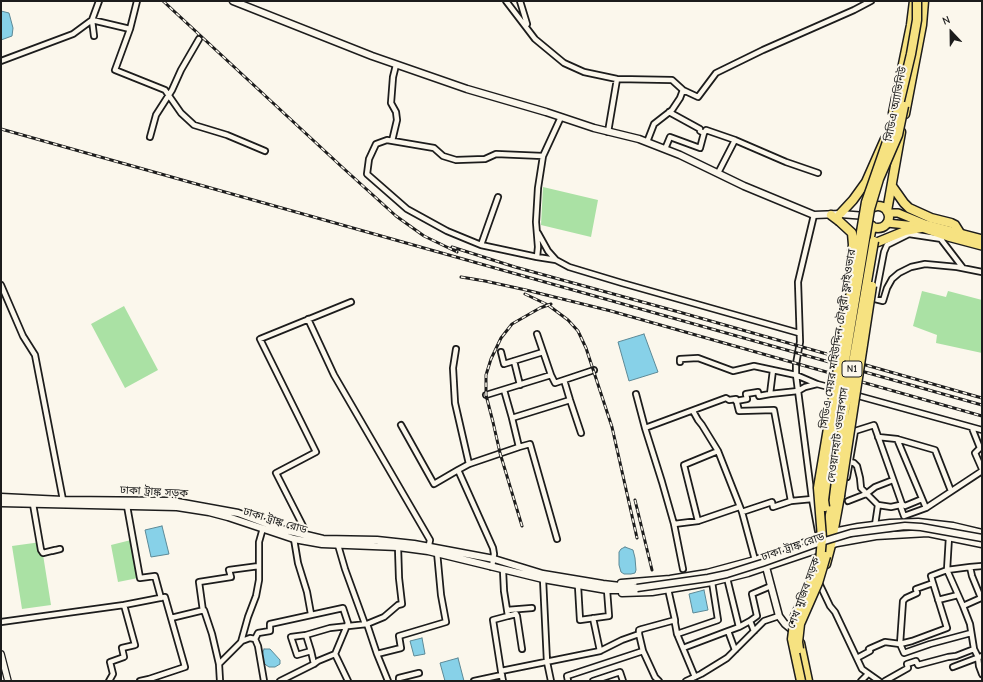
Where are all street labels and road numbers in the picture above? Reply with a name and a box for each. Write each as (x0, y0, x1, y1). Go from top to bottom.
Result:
street label: সিডিএ অ্যাভিনিউ (882, 65, 910, 143)
street label: সিডিএ মেয়র মহিউদ্দিন চৌধুরী ফ্লাইওভার (817, 248, 859, 430)
road number: N1 (842, 361, 862, 377)
street label: দেওয়ানহাট ওভারপাস (825, 387, 851, 483)
street label: ঢাকা ট্রাঙ্ক সড়ক (120, 484, 188, 500)
street label: ঢাকা ট্রাঙ্ক রোড (242, 505, 308, 537)
street label: ঢাকা ট্রাঙ্ক রোড (760, 530, 826, 564)
street label: শেখ মুজিব সড়ক (785, 556, 823, 630)

